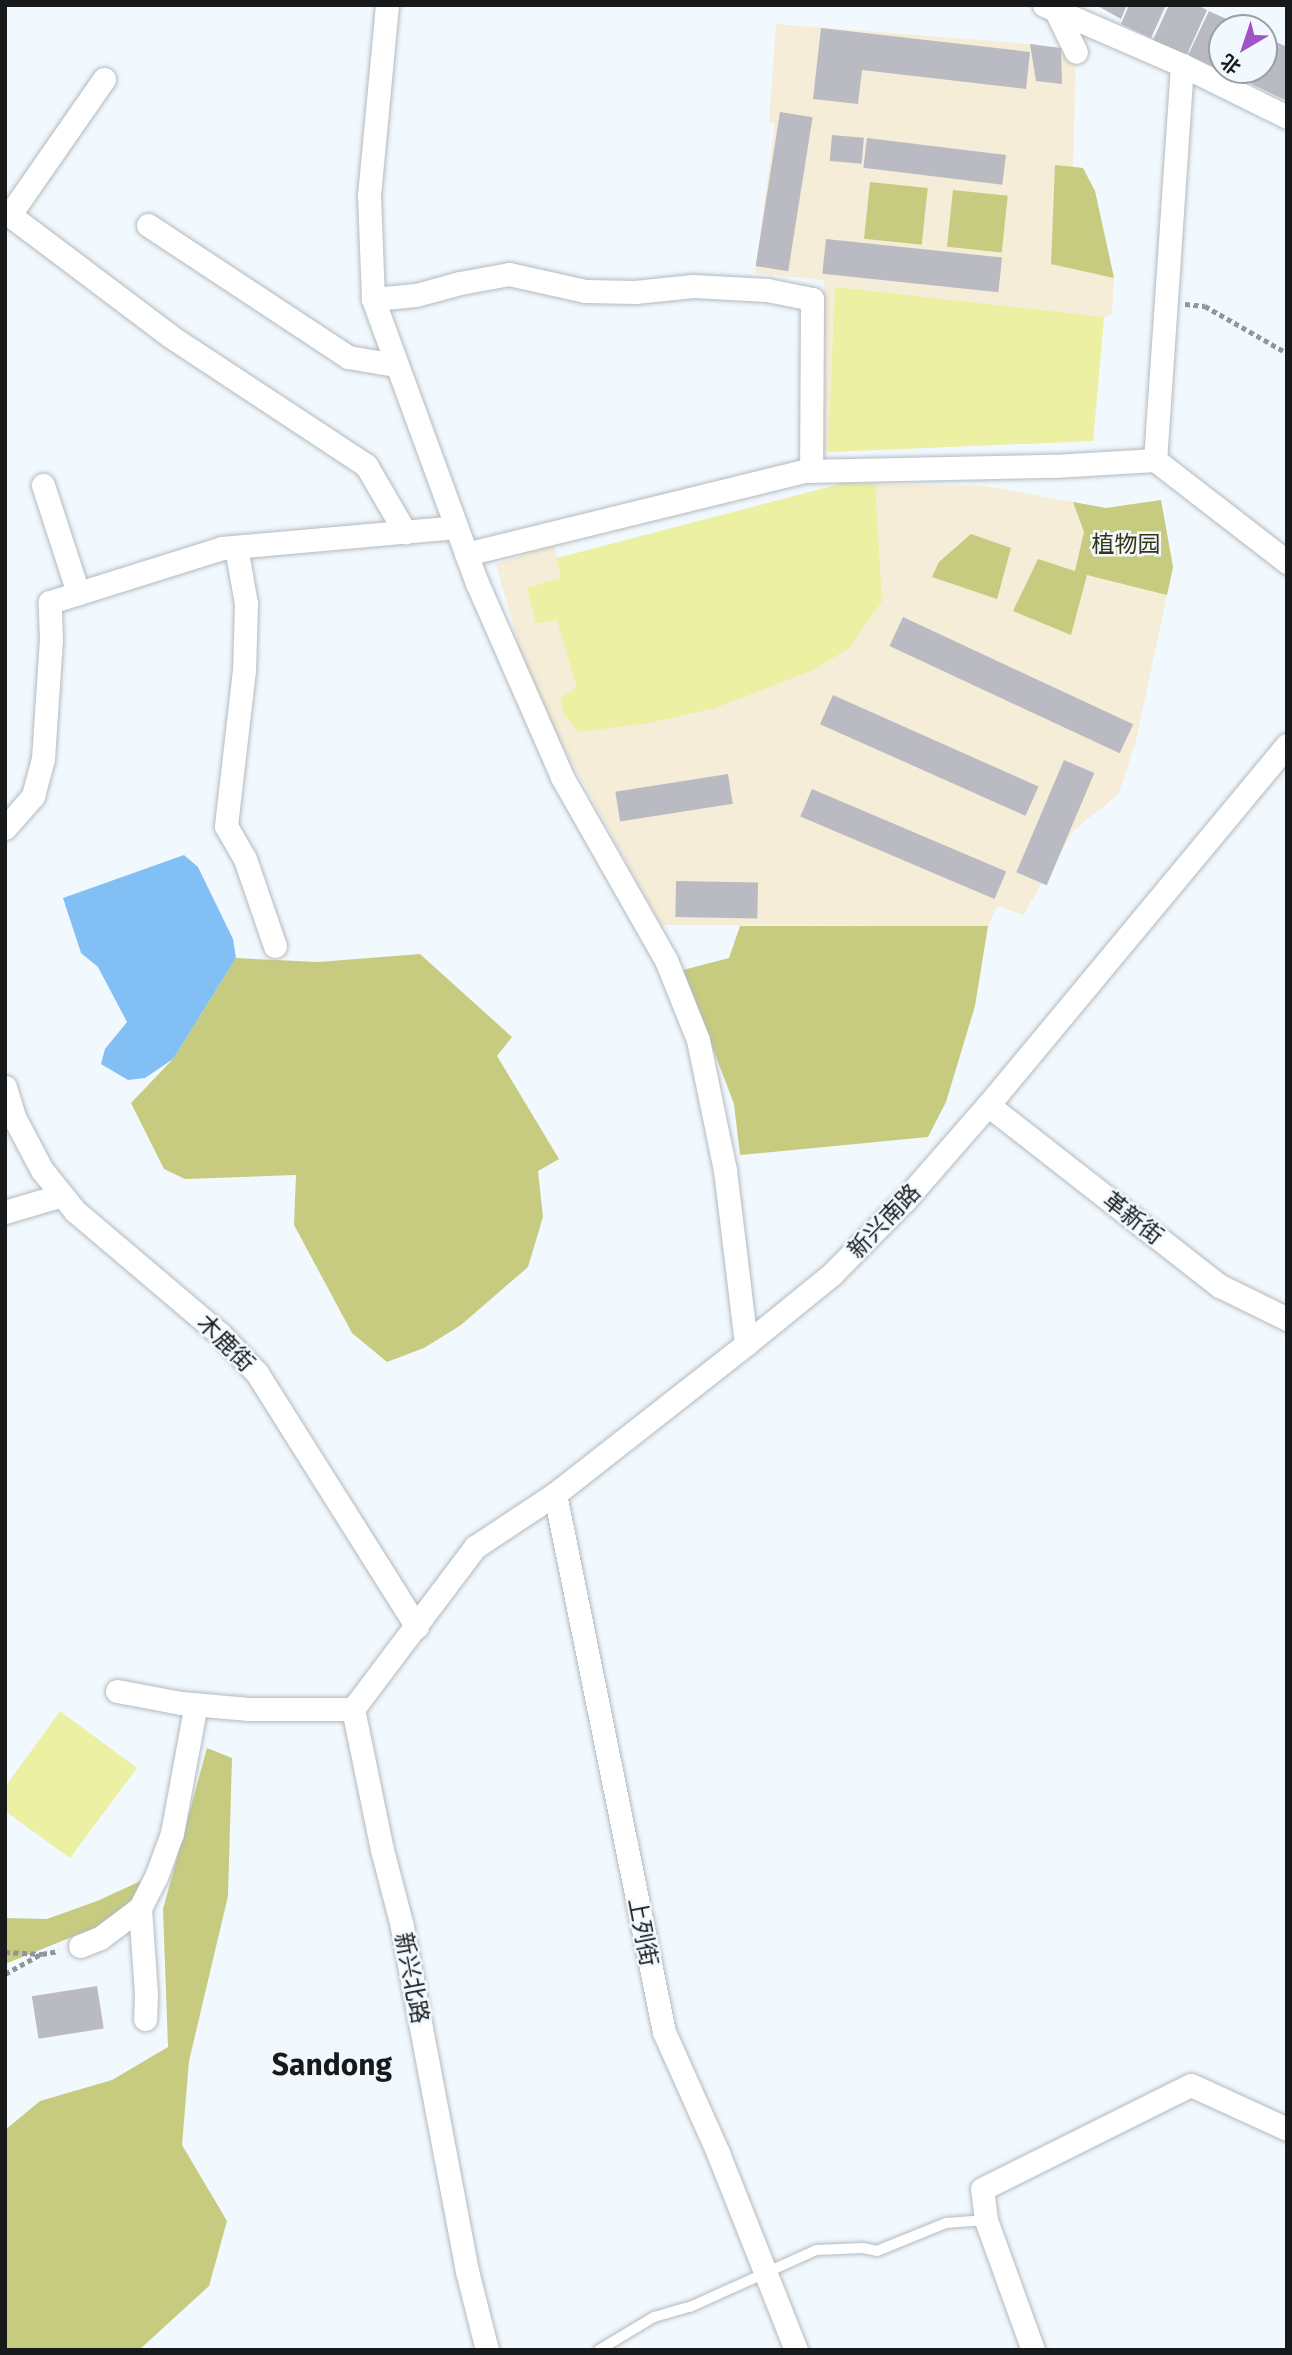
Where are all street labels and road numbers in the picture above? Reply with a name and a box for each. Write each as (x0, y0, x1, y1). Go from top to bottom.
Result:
street label: 新兴南路 (842, 1178, 926, 1264)
street label: 革新街 (1097, 1186, 1169, 1250)
street label: 木鹿街 (192, 1309, 260, 1377)
street label: 上列街 (623, 1896, 663, 1968)
street label: 新兴北路 (390, 1930, 434, 2026)

